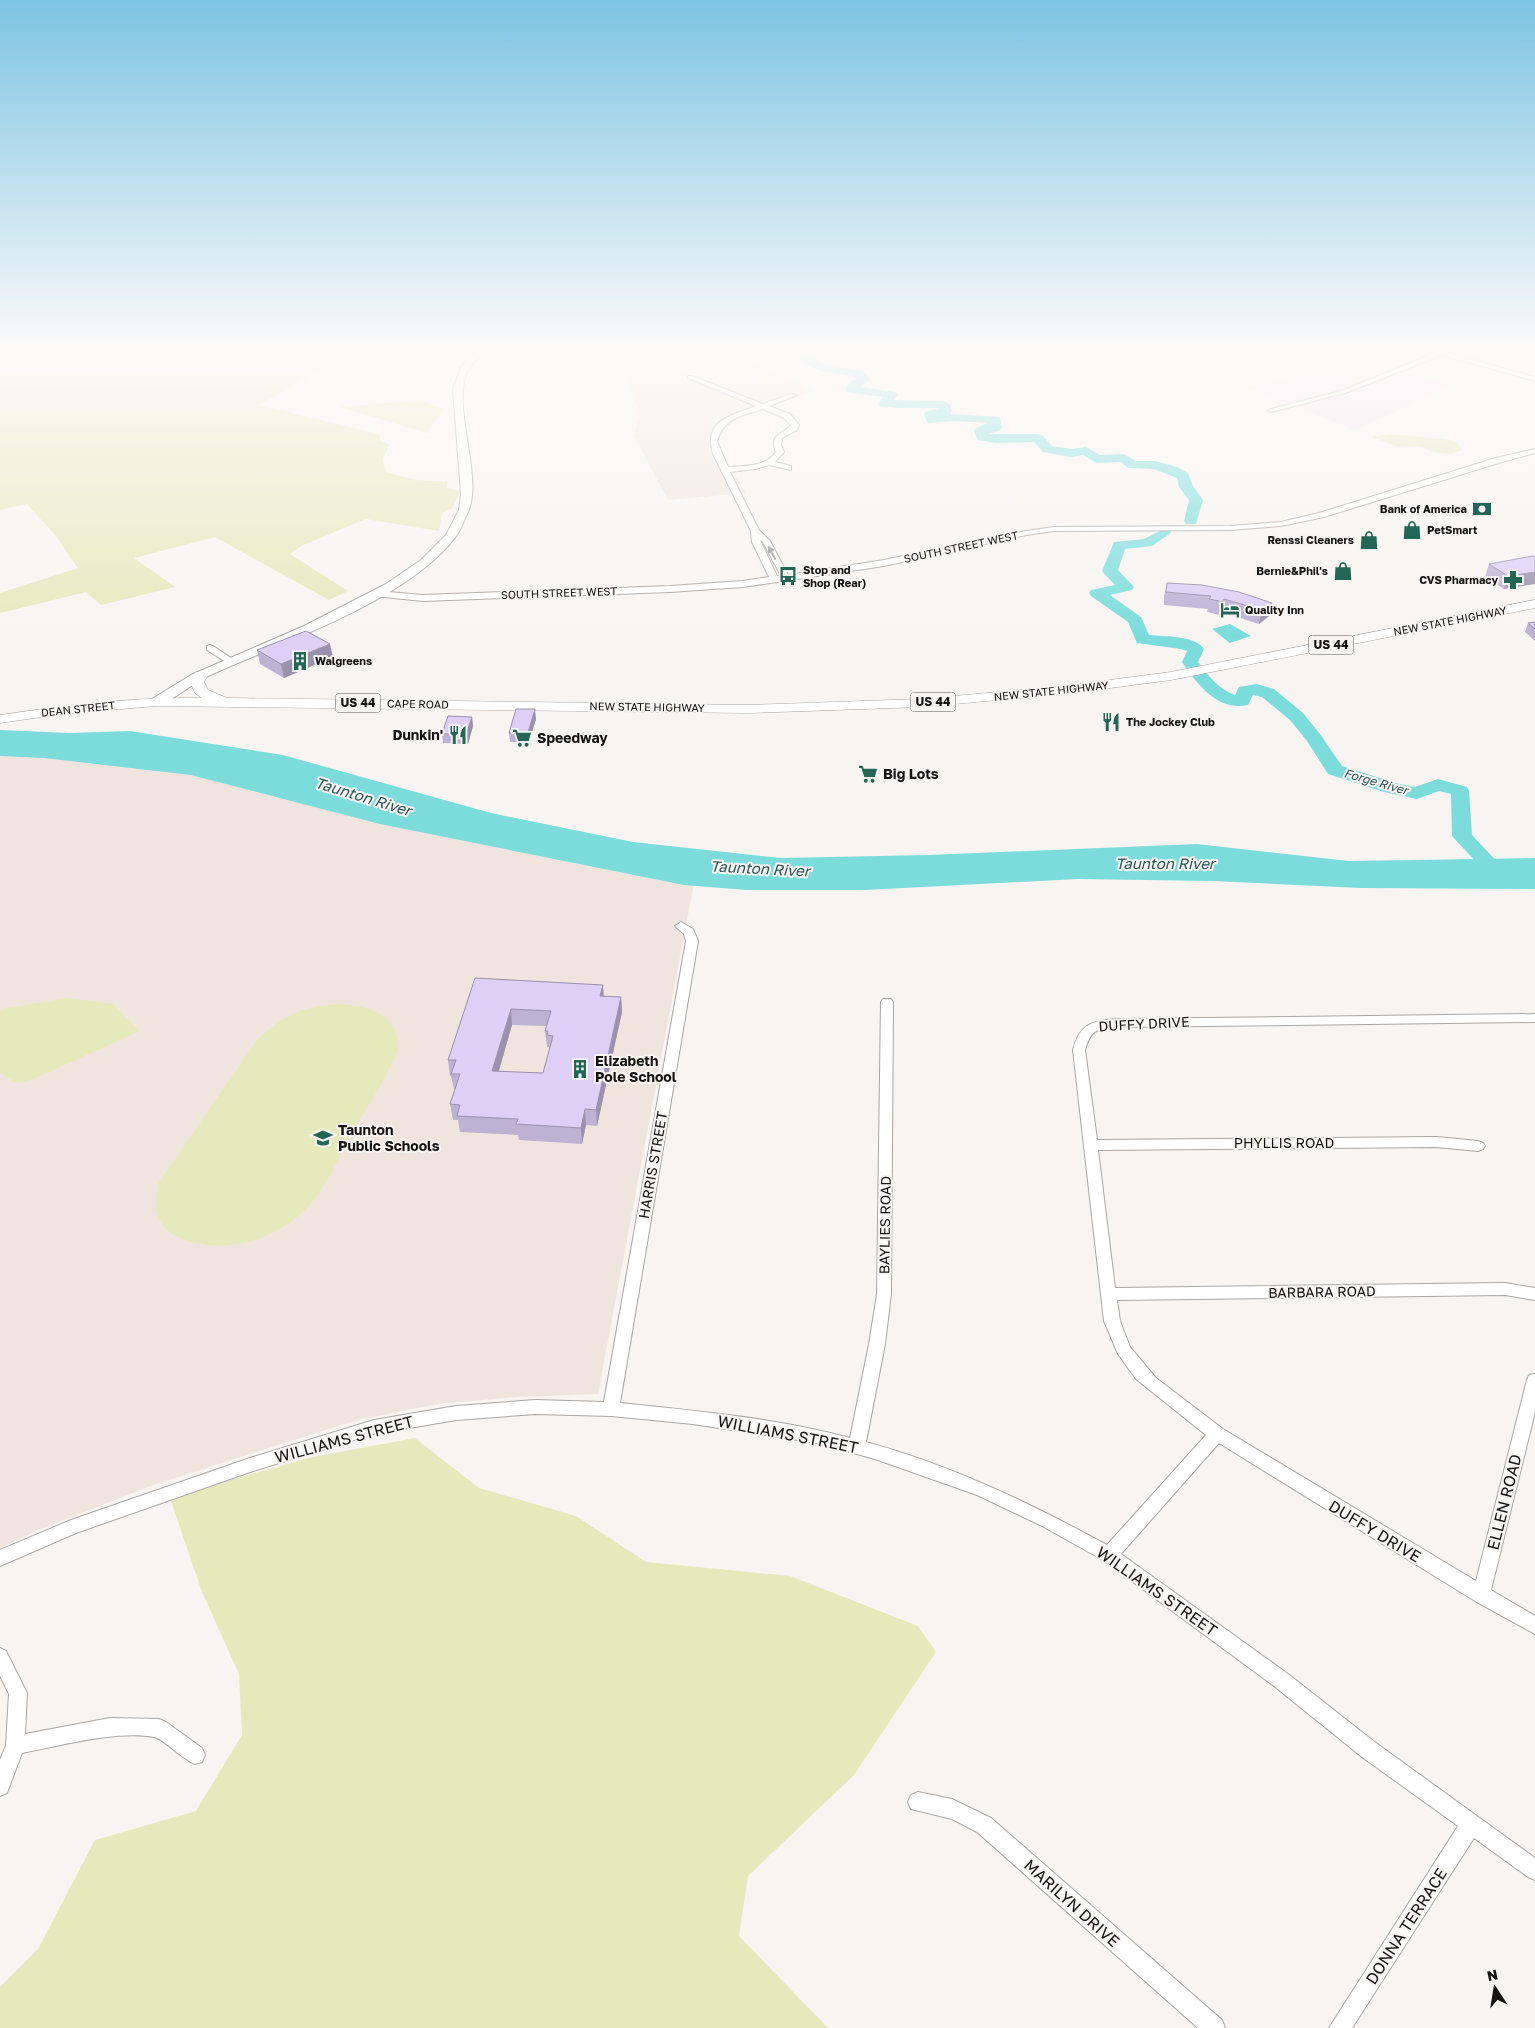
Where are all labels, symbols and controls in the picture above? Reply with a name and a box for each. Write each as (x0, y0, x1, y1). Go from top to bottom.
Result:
bank icon: Bank of America (1471, 498, 1493, 520)
place label: Bank of America (1380, 502, 1467, 515)
shop icon: PetSmart (1401, 519, 1423, 541)
place label: PetSmart (1427, 523, 1478, 536)
street label: SOUTH STREET WEST (903, 528, 1019, 565)
shop icon: Renssi Cleaners (1358, 529, 1380, 551)
place label: Renssi Cleaners (1267, 533, 1354, 546)
one-way arrow (768, 546, 776, 560)
shop icon: Bernie&Phil's (1332, 560, 1354, 582)
place label: Stop and Shop (Rear) (803, 563, 866, 589)
place label: Bernie&Phil's (1256, 564, 1328, 577)
bus stop icon: Stop and Shop (Rear) (777, 565, 799, 587)
pharmacy icon: CVS Pharmacy (1502, 569, 1524, 591)
place label: CVS Pharmacy (1419, 573, 1498, 586)
street label: SOUTH STREET WEST (501, 584, 618, 601)
hotel icon: Quality Inn (1219, 599, 1241, 621)
place label: Quality Inn (1245, 603, 1304, 616)
street label: NEW STATE HIGHWAY (1392, 603, 1508, 638)
road number: US 44 (1308, 636, 1354, 654)
building icon: Walgreens (289, 650, 311, 672)
place label: Walgreens (315, 654, 372, 667)
street label: NEW STATE HIGHWAY (993, 678, 1109, 703)
road number: US 44 (910, 692, 956, 712)
road number: US 44 (336, 694, 380, 712)
street label: CAPE ROAD (387, 696, 449, 711)
street label: DEAN STREET (40, 698, 116, 719)
street label: NEW STATE HIGHWAY (589, 699, 705, 714)
restaurant icon: The Jockey Club (1100, 711, 1122, 733)
place label: The Jockey Club (1126, 715, 1215, 728)
restaurant icon: Dunkin' (447, 724, 469, 746)
place label: Dunkin' (393, 726, 443, 743)
supermarket icon: Speedway (511, 727, 533, 749)
place label: Speedway (537, 729, 608, 746)
supermarket icon: Big Lots (857, 763, 879, 785)
place label: Big Lots (883, 765, 939, 782)
water label: Forge River (1343, 765, 1412, 798)
water label: Taunton River (313, 773, 416, 820)
water label: Taunton River (1115, 854, 1217, 872)
water label: Taunton River (710, 856, 812, 880)
street label: DUFFY DRIVE (1098, 1013, 1190, 1034)
place label: Elizabeth Pole School (595, 1052, 677, 1085)
building icon: Elizabeth Pole School (569, 1058, 591, 1080)
street label: HARRIS STREET (635, 1110, 670, 1220)
place label: Taunton Public Schools (338, 1121, 440, 1154)
school or university icon: Taunton Public Schools (312, 1127, 334, 1149)
street label: PHYLLIS ROAD (1234, 1134, 1334, 1151)
street label: BAYLIES ROAD (875, 1176, 894, 1274)
street label: BARBARA ROAD (1268, 1282, 1376, 1301)
street label: WILLIAMS STREET (272, 1411, 416, 1467)
street label: WILLIAMS STREET (716, 1411, 860, 1457)
street label: ELLEN ROAD (1482, 1452, 1526, 1552)
street label: DUFFY DRIVE (1325, 1496, 1425, 1566)
street label: WILLIAMS STREET (1093, 1542, 1221, 1640)
street label: MARILYN DRIVE (1020, 1855, 1124, 1951)
street label: DONNA TERRACE (1361, 1864, 1451, 1988)
north arrow (1470, 1963, 1520, 2013)
text: N (1485, 1965, 1499, 1984)

